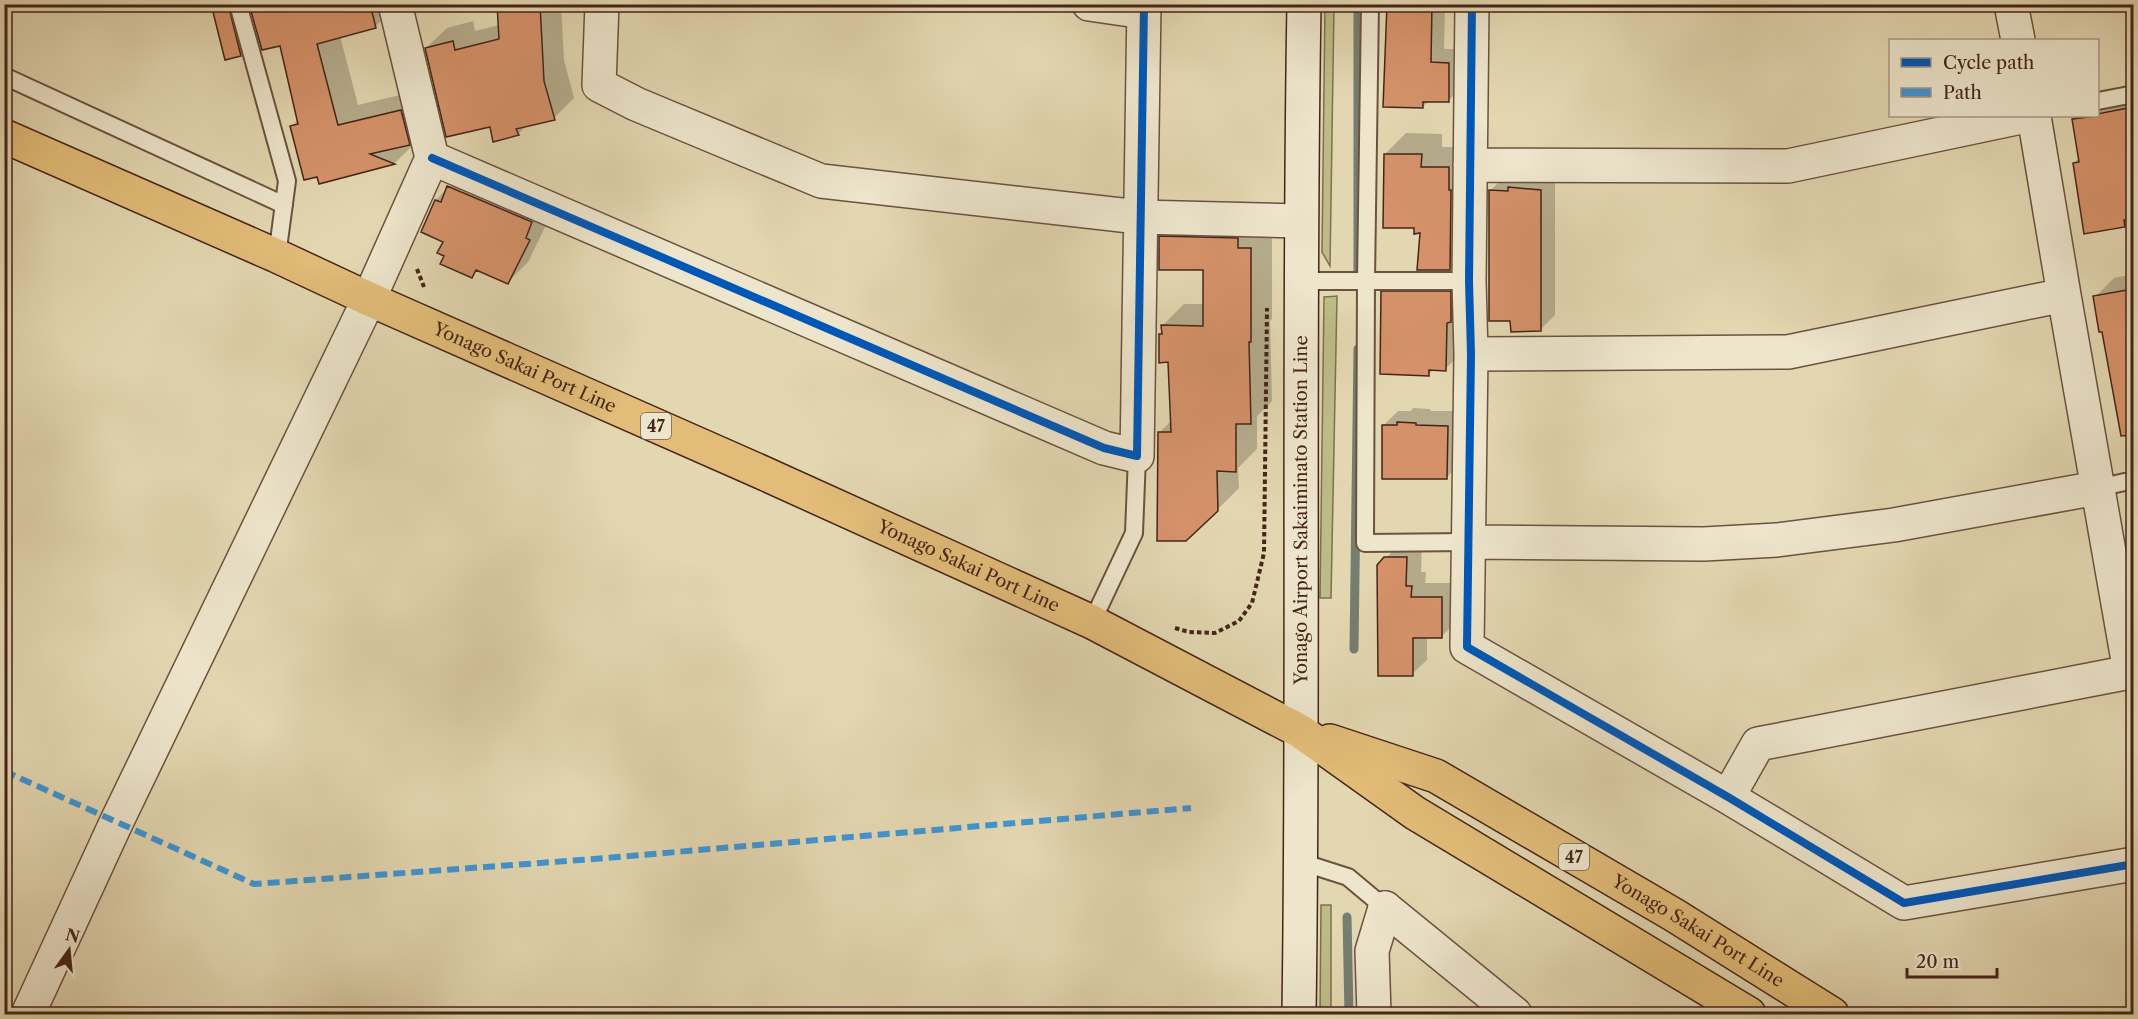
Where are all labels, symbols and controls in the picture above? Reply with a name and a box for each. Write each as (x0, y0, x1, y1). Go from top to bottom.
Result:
legend (1889, 39, 2099, 117)
text: Cycle path (1943, 52, 2034, 74)
text: Path (1943, 82, 1982, 104)
street label: Yonago Sakai Port Line (429, 317, 620, 418)
street label: Yonago Airport Sakaiminato Station Line (1290, 335, 1312, 686)
road number: 47 (641, 413, 671, 439)
street label: Yonago Sakai Port Line (873, 515, 1063, 617)
road number: 47 (1559, 844, 1589, 870)
street label: Yonago Sakai Port Line (1607, 870, 1788, 992)
north arrow (39, 920, 99, 980)
text: N (64, 924, 82, 947)
scale bar (1907, 941, 1997, 979)
text: 20 m (1916, 951, 1960, 973)

